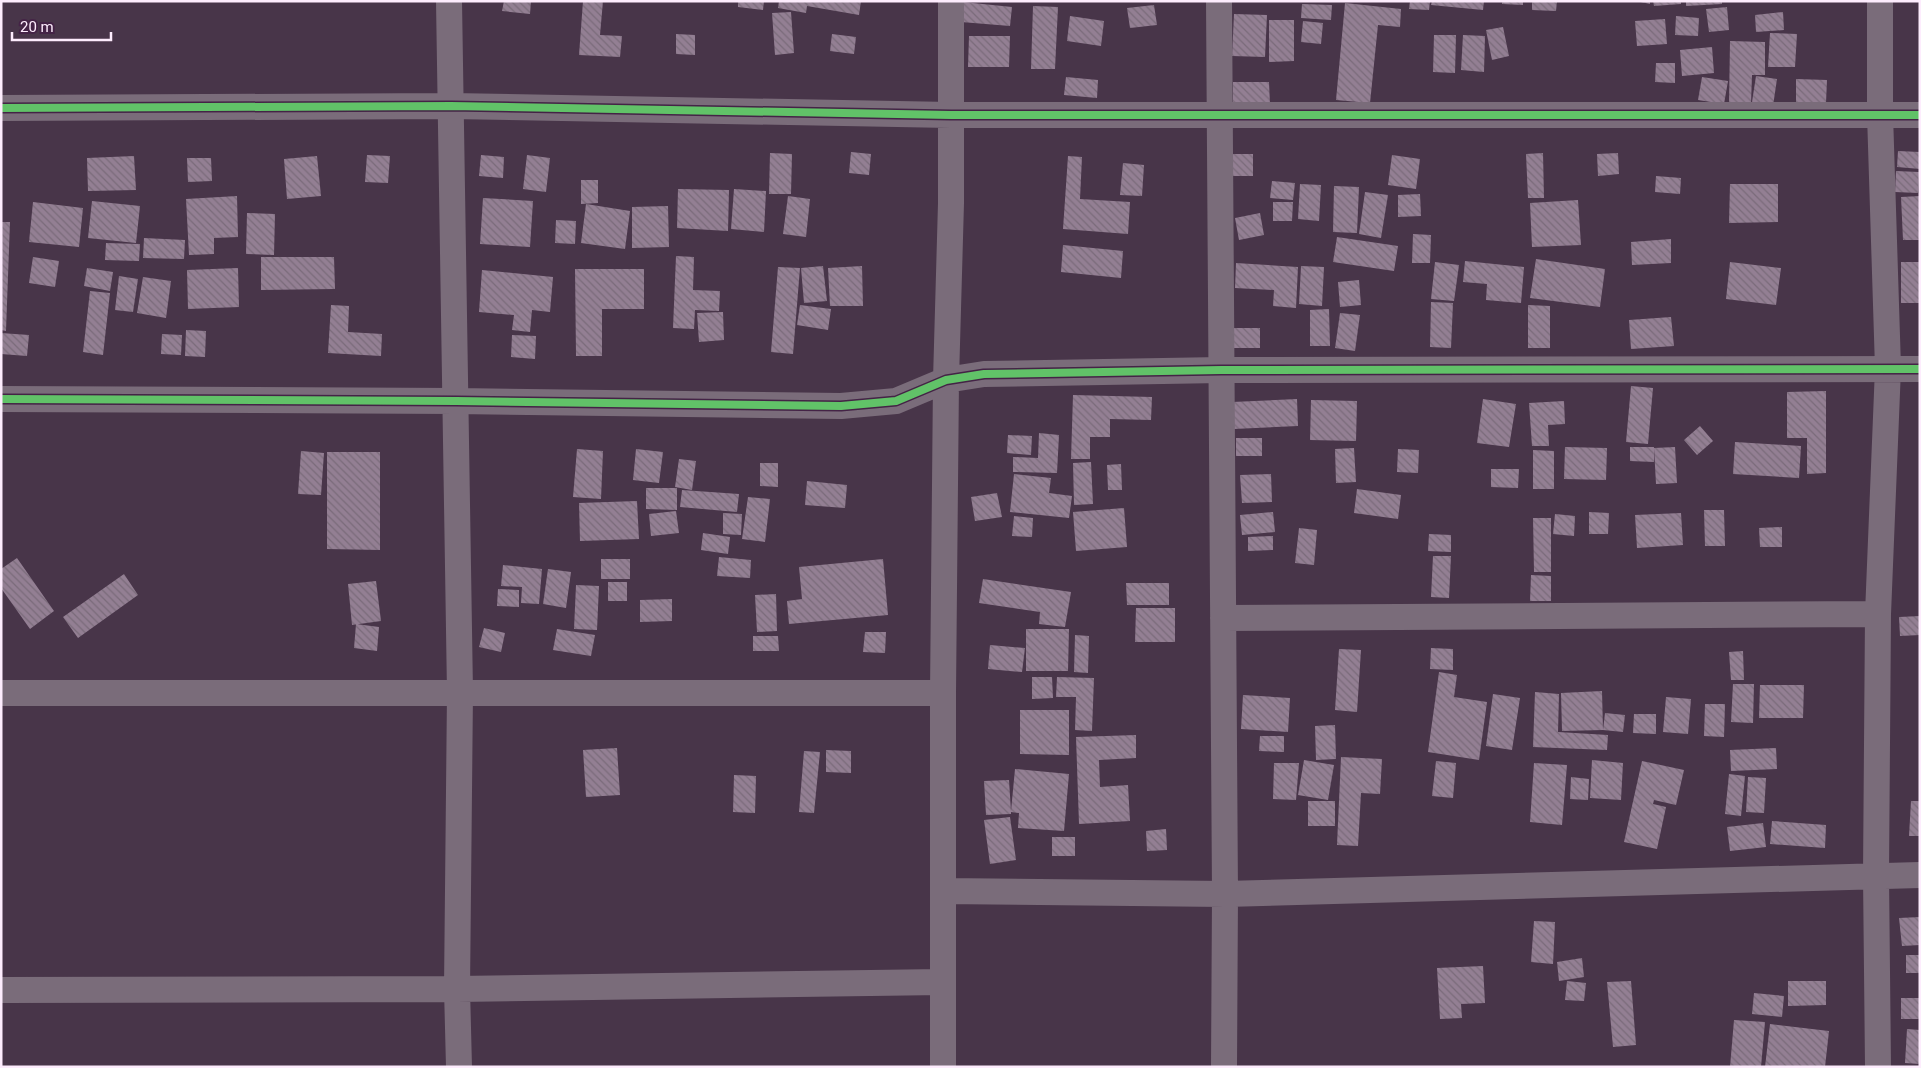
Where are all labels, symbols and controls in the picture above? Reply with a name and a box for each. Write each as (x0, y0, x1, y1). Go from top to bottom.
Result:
scale bar (12, 10, 111, 42)
text: 20 m (20, 18, 54, 36)

